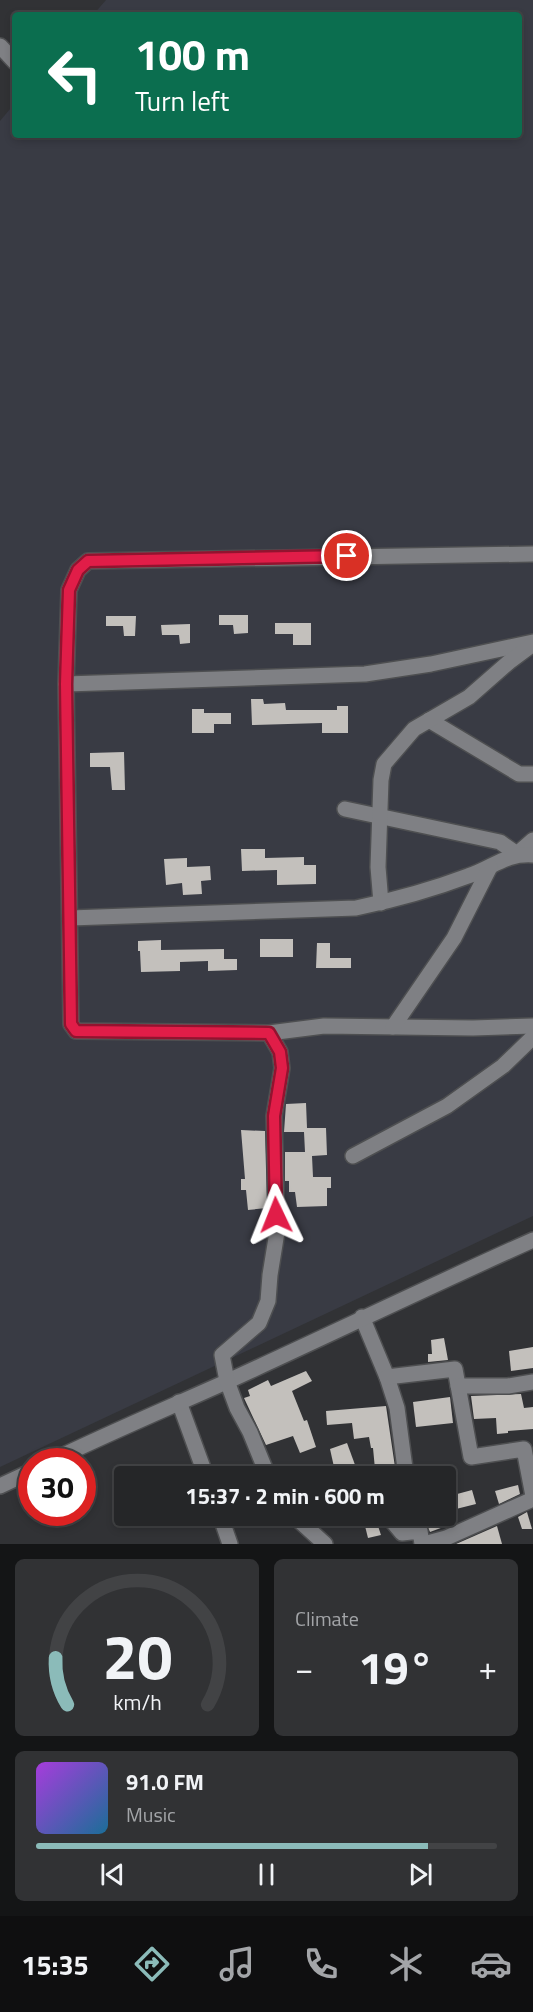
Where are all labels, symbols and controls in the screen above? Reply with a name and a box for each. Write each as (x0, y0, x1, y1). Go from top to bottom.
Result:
text: 100 m (135, 22, 250, 86)
icon: left (36, 36, 114, 114)
text: Turn left (135, 80, 229, 121)
pin (321, 530, 372, 581)
icon: arrive (330, 539, 363, 572)
position arrow (244, 1183, 308, 1247)
speed limit sign: 30 (18, 1448, 96, 1526)
text: 15:37 · 2 min · 600 m (185, 1479, 385, 1513)
text: Climate (295, 1603, 359, 1634)
text: 20 (102, 1608, 172, 1703)
text: 19° (358, 1633, 434, 1701)
text: − (295, 1643, 313, 1693)
text: + (479, 1643, 497, 1693)
text: km/h (113, 1686, 161, 1718)
text: 91.0 FM (126, 1765, 204, 1799)
text: Music (126, 1799, 176, 1830)
icon: previous (96, 1858, 129, 1891)
icon: pause (250, 1858, 283, 1891)
icon: next (404, 1858, 437, 1891)
icon: directions (131, 1943, 173, 1985)
icon: music (216, 1943, 258, 1985)
icon: phone (300, 1943, 342, 1985)
icon: climate (385, 1943, 427, 1985)
icon: car (470, 1943, 512, 1985)
text: 15:35 (21, 1944, 89, 1985)

